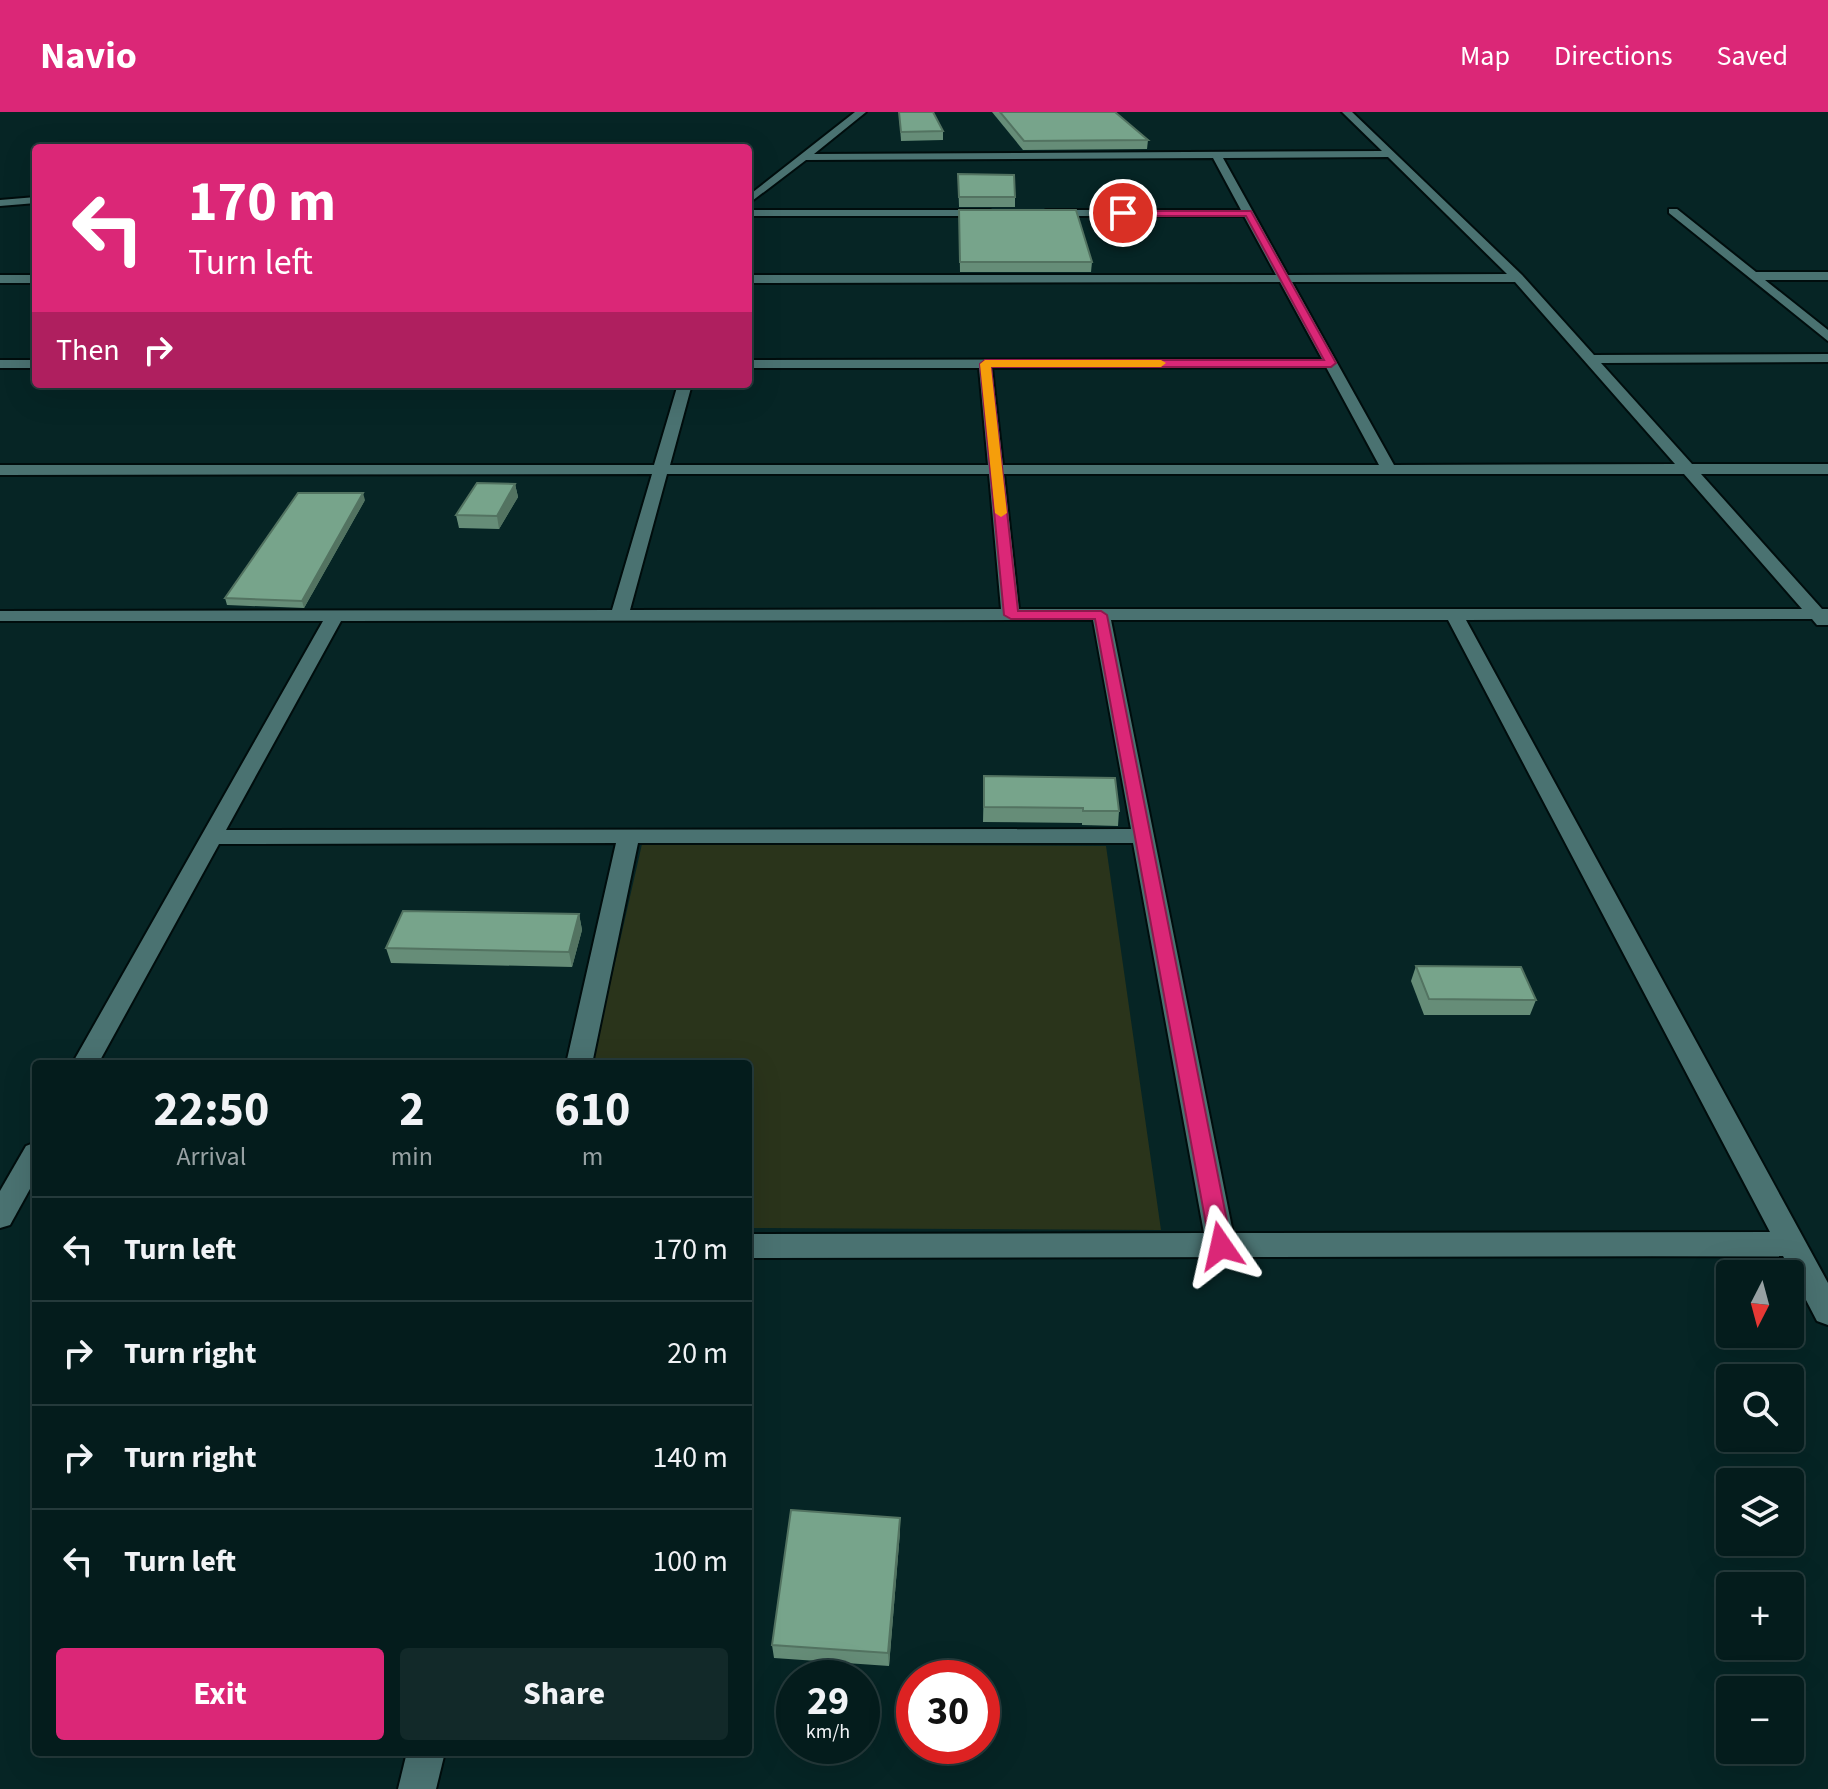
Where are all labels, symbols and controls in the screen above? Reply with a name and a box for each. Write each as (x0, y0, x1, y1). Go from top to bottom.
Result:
text: Navio (40, 29, 137, 83)
text: Map (1460, 36, 1510, 76)
text: Directions (1554, 36, 1673, 76)
text: Saved (1717, 36, 1788, 76)
text: 170 m (188, 163, 336, 242)
icon: left (56, 176, 160, 280)
pin (1089, 179, 1157, 247)
icon: arrive (1101, 191, 1145, 235)
text: Turn left (188, 237, 313, 288)
icon: right (136, 328, 180, 372)
text: Then (56, 329, 120, 372)
text: 22:50 (153, 1076, 269, 1144)
text: 2 (399, 1076, 425, 1144)
text: 610 (554, 1076, 630, 1144)
text: Arrival (176, 1138, 246, 1175)
text: min (391, 1138, 433, 1175)
text: m (582, 1138, 603, 1175)
position arrow (1179, 1204, 1263, 1288)
icon: left (56, 1227, 100, 1271)
text: Turn left (124, 1228, 236, 1271)
text: 170 m (652, 1228, 728, 1271)
north arrow (1716, 1260, 1804, 1348)
map controls (1716, 1260, 1804, 1764)
icon: right (56, 1331, 100, 1375)
text: Turn right (124, 1332, 256, 1375)
text: 20 m (667, 1332, 728, 1375)
button: search (1716, 1364, 1804, 1452)
icon: right (56, 1435, 100, 1479)
text: Turn right (124, 1436, 256, 1479)
text: 140 m (652, 1436, 728, 1479)
button: layers (1716, 1468, 1804, 1556)
icon: left (56, 1539, 100, 1583)
text: Turn left (124, 1540, 236, 1583)
text: 100 m (652, 1540, 728, 1583)
button: + (1716, 1572, 1804, 1660)
button: Exit (56, 1648, 384, 1740)
button: Share (400, 1648, 728, 1740)
speed limit sign: 30 (896, 1660, 1000, 1764)
text: 29 (807, 1673, 849, 1730)
button: − (1716, 1676, 1804, 1764)
text: km/h (806, 1718, 850, 1746)

